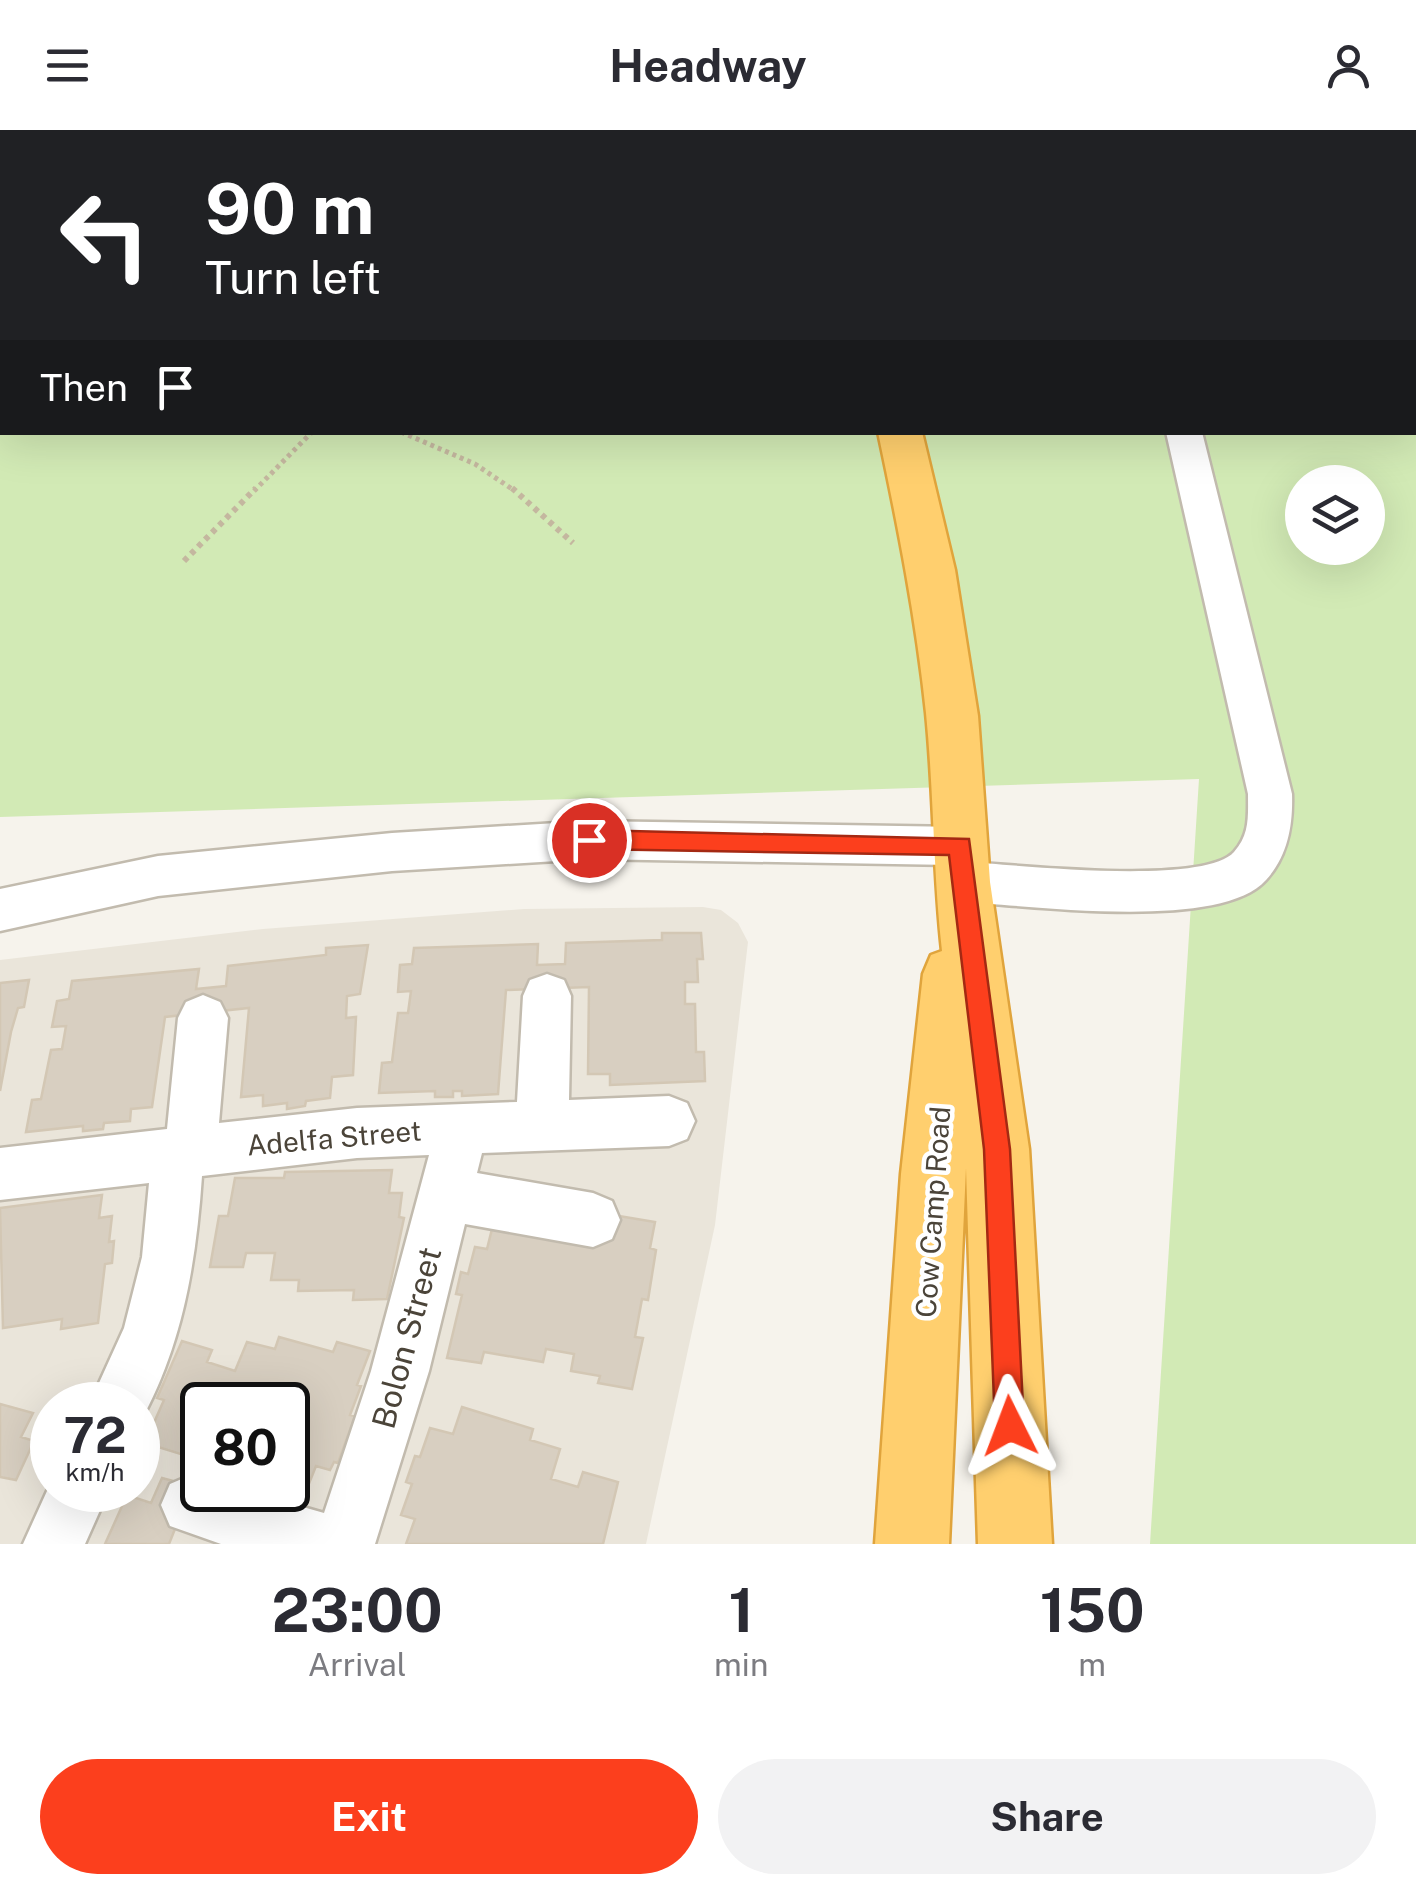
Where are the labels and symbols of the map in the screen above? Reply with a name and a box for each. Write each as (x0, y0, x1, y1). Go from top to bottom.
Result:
pin (547, 798, 632, 883)
street label: Cow Camp Road (909, 1105, 956, 1319)
street label: Adelfa Street (245, 1113, 423, 1162)
street label: Bolon Street (365, 1243, 449, 1433)
position arrow (958, 1374, 1062, 1478)
speed limit sign: 80 (180, 1382, 310, 1512)

